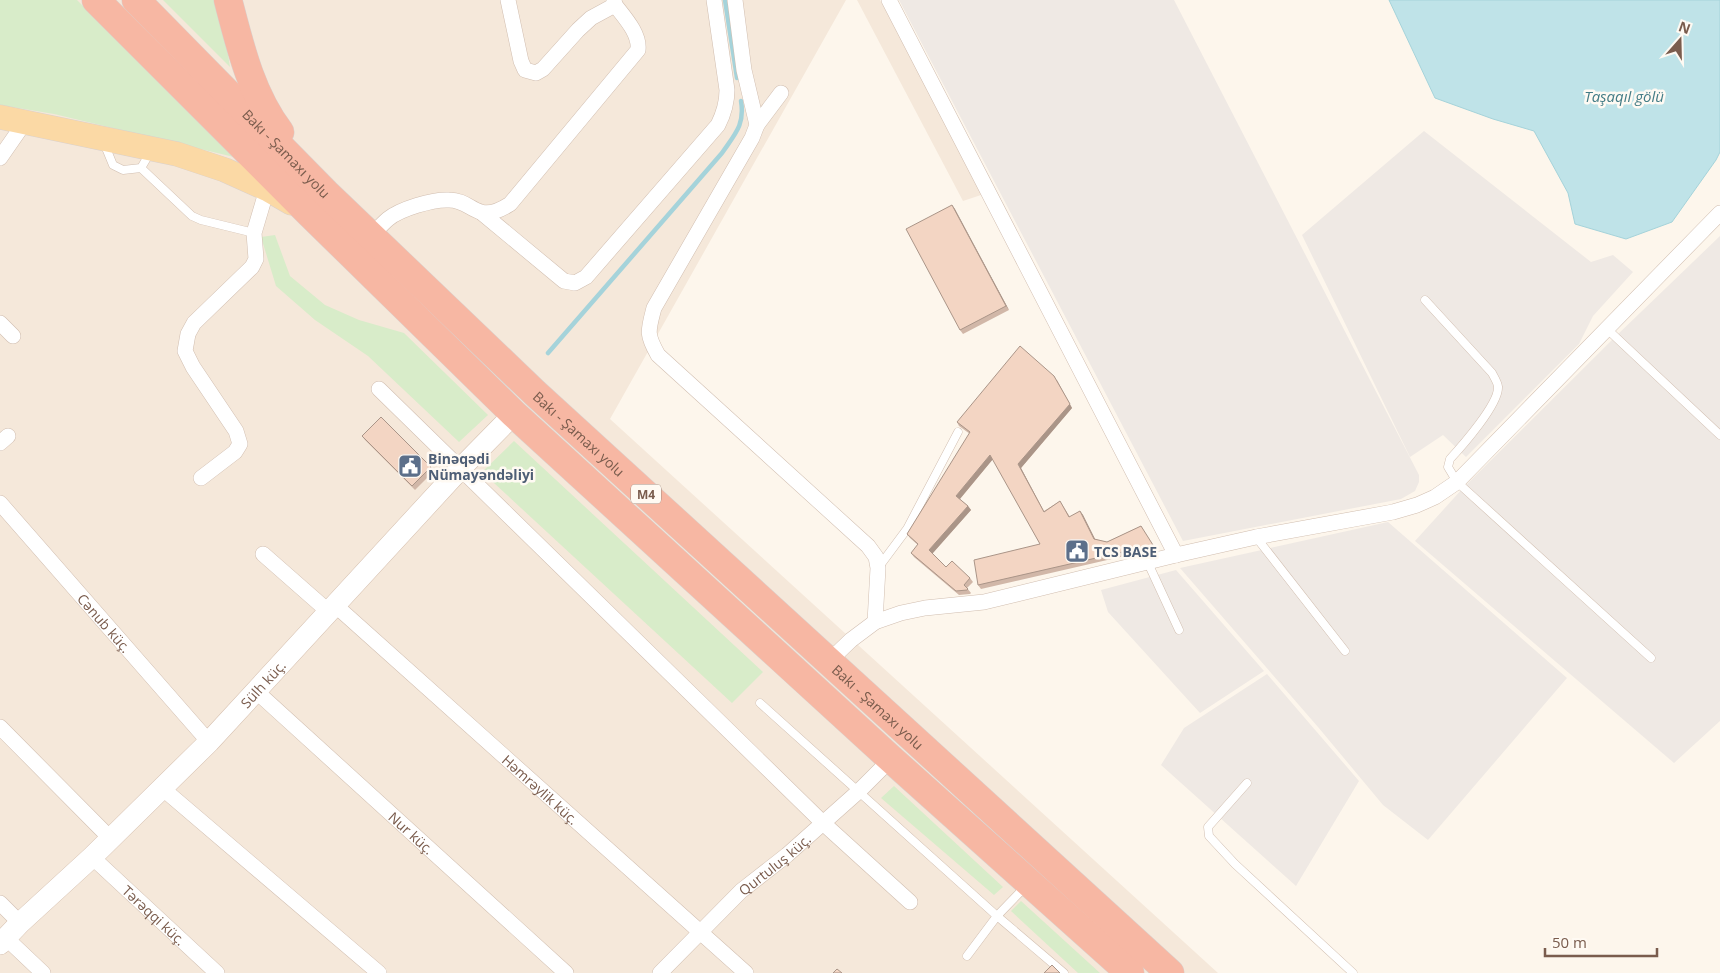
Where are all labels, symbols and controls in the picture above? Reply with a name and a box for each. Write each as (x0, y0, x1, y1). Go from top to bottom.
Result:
north arrow (1655, 15, 1705, 65)
text: N (1676, 16, 1693, 38)
water label: Taşaqıl gölü (1584, 86, 1664, 106)
street label: Bakı - Şamaxı yolu (239, 105, 335, 202)
street label: Bakı - Şamaxı yolu (529, 387, 629, 480)
place label: Binəqədi Nümayəndəliyi (428, 449, 534, 484)
public building icon: Binəqədi Nümayəndəliyi (397, 453, 423, 479)
road number: M4 (631, 484, 661, 504)
public building icon: TCS BASE (1064, 538, 1090, 564)
place label: TCS BASE (1094, 542, 1157, 561)
street label: Cənub küç. (74, 589, 136, 656)
street label: Sülh küç. (236, 656, 289, 712)
street label: Bakı - Şamaxı yolu (828, 660, 928, 753)
street label: Həmrəylik küç. (498, 750, 583, 828)
street label: Nur küç. (385, 807, 438, 858)
street label: Qurtuluş küç. (734, 829, 814, 899)
street label: Tərəqqi küç. (119, 881, 190, 949)
scale bar (1545, 926, 1658, 958)
text: 50 m (1552, 932, 1587, 952)

